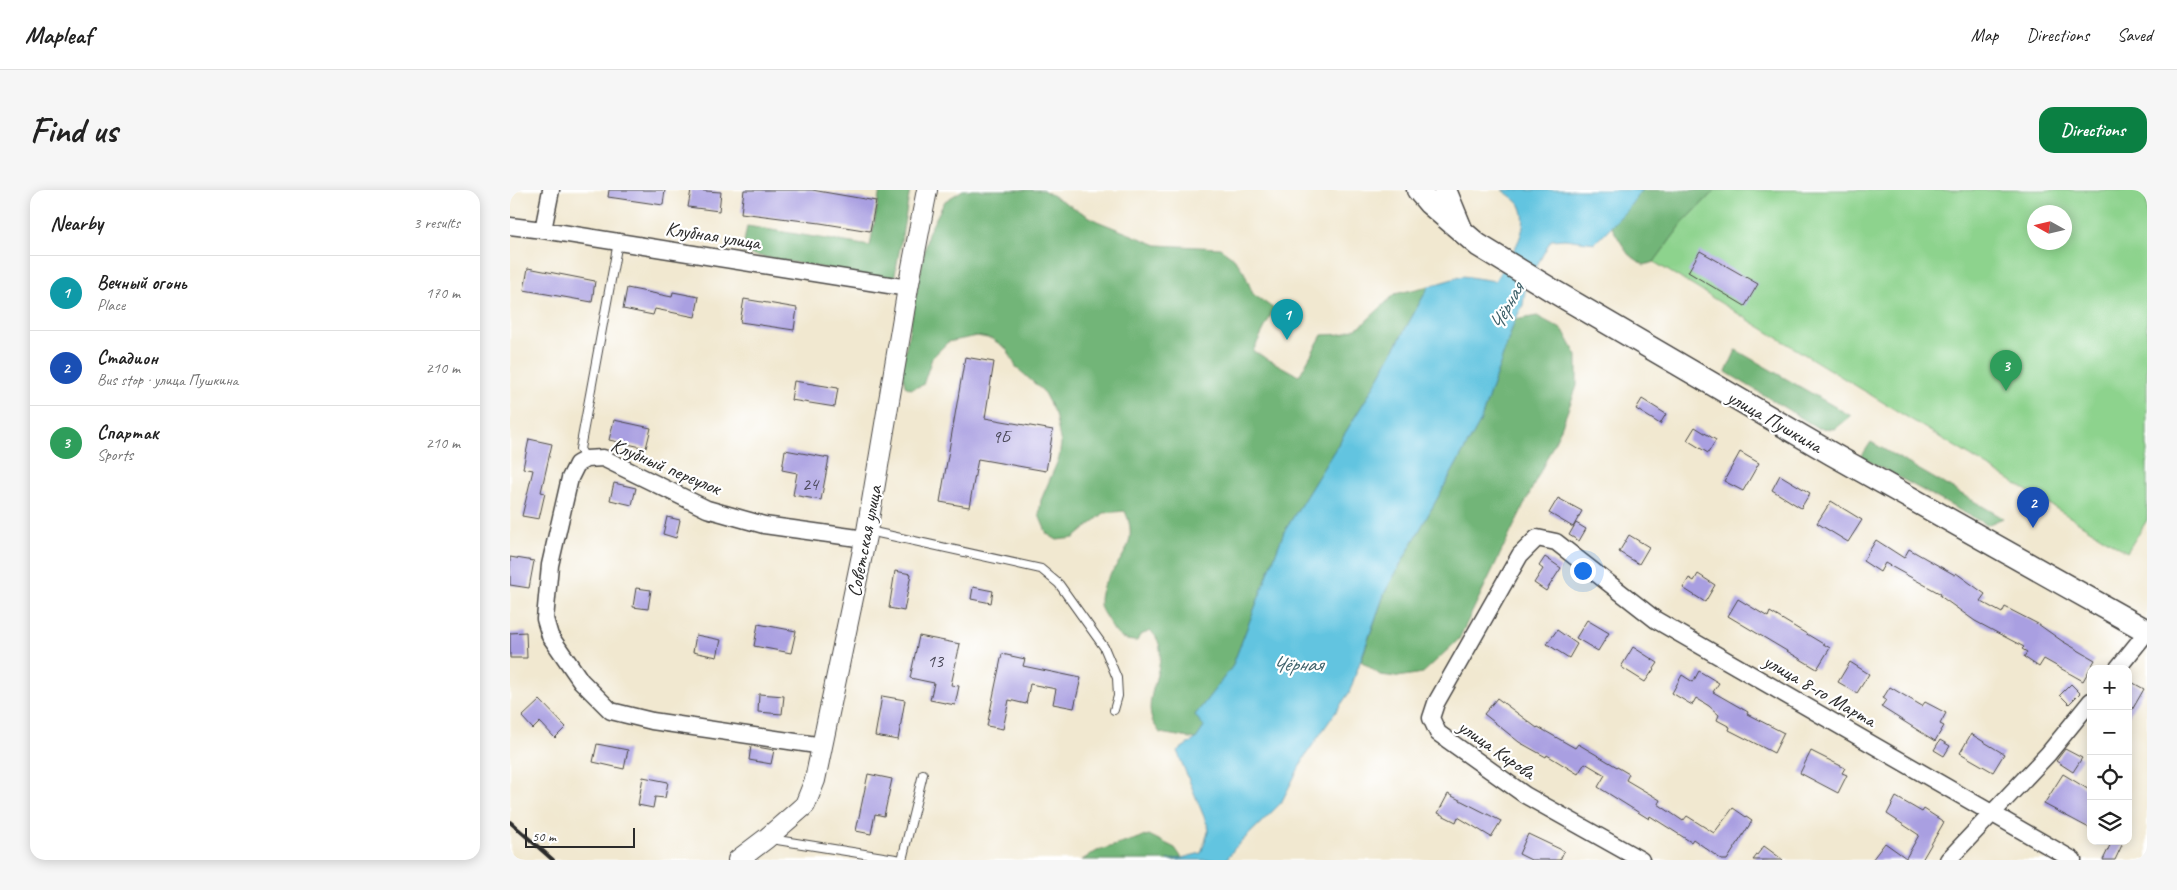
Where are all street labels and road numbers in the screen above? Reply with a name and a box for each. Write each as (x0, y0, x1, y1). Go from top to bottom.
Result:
street label: Клубная улица (664, 216, 764, 256)
street label: улица Пушкина (1722, 384, 1828, 460)
street label: Клубный переулок (607, 432, 726, 501)
street label: Советская улица (841, 482, 888, 599)
street label: улица 8-го Марта (1758, 648, 1882, 733)
street label: улица Кирова (1453, 713, 1542, 786)

